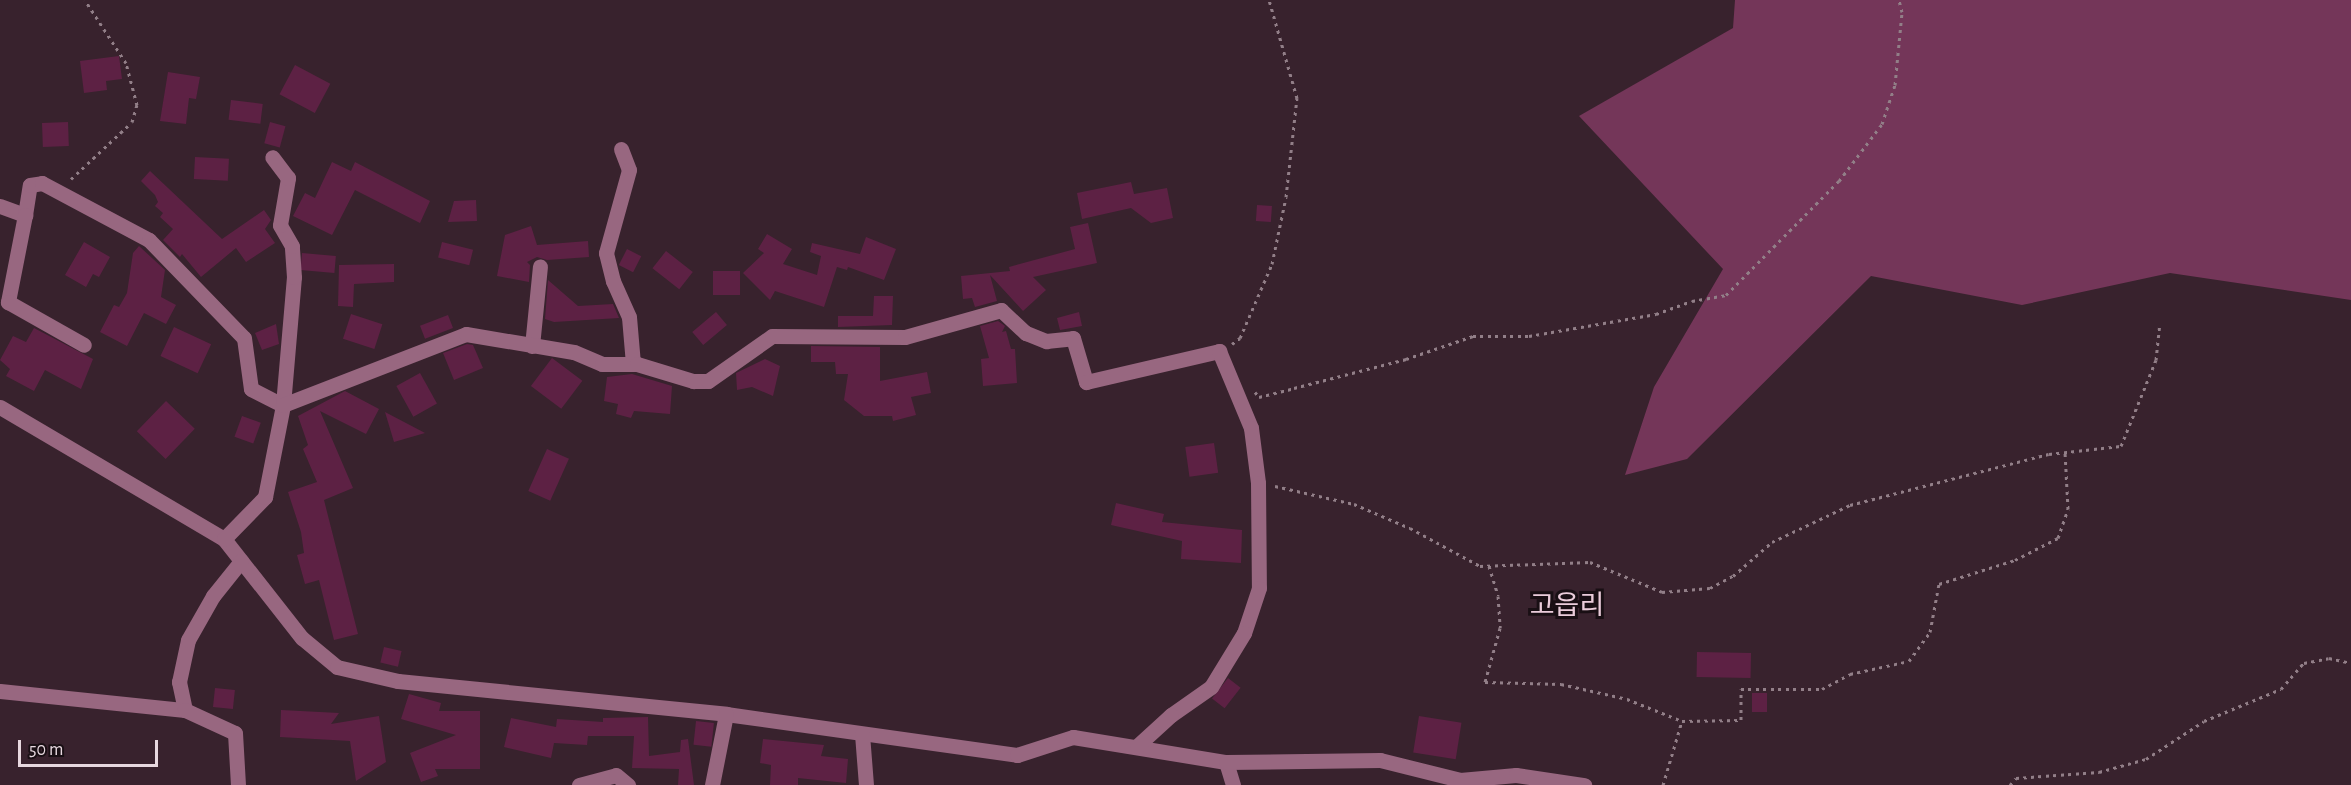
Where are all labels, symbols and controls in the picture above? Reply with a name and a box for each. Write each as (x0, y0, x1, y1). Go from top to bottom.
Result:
district label: 고읍리 (1530, 590, 1604, 622)
scale bar (21, 728, 160, 766)
text: 50 m (29, 741, 63, 759)

